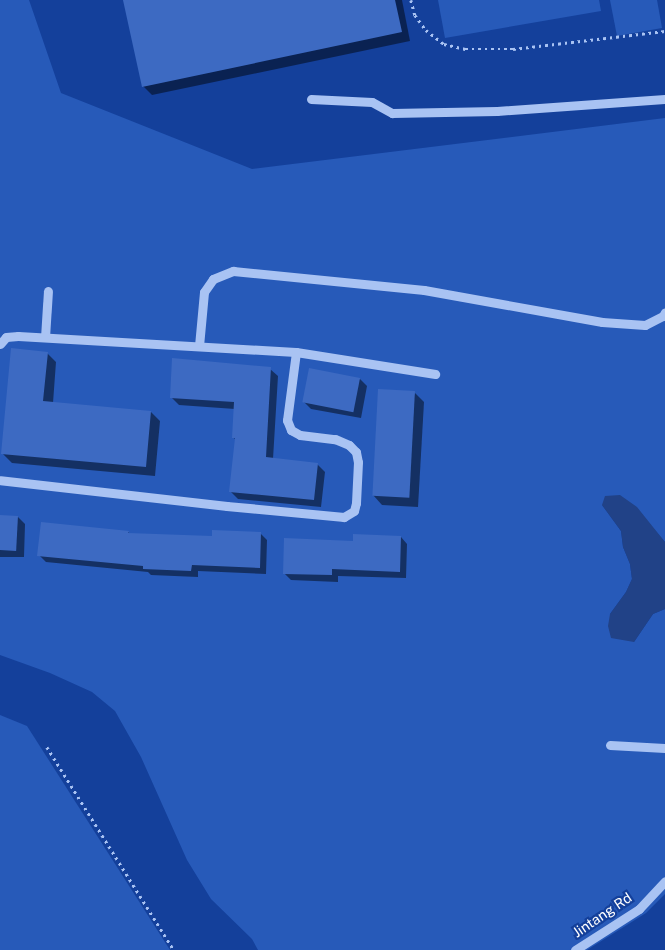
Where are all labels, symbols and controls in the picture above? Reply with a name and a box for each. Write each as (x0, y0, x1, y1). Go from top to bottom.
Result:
street label: Jintang Rd (569, 889, 635, 941)

